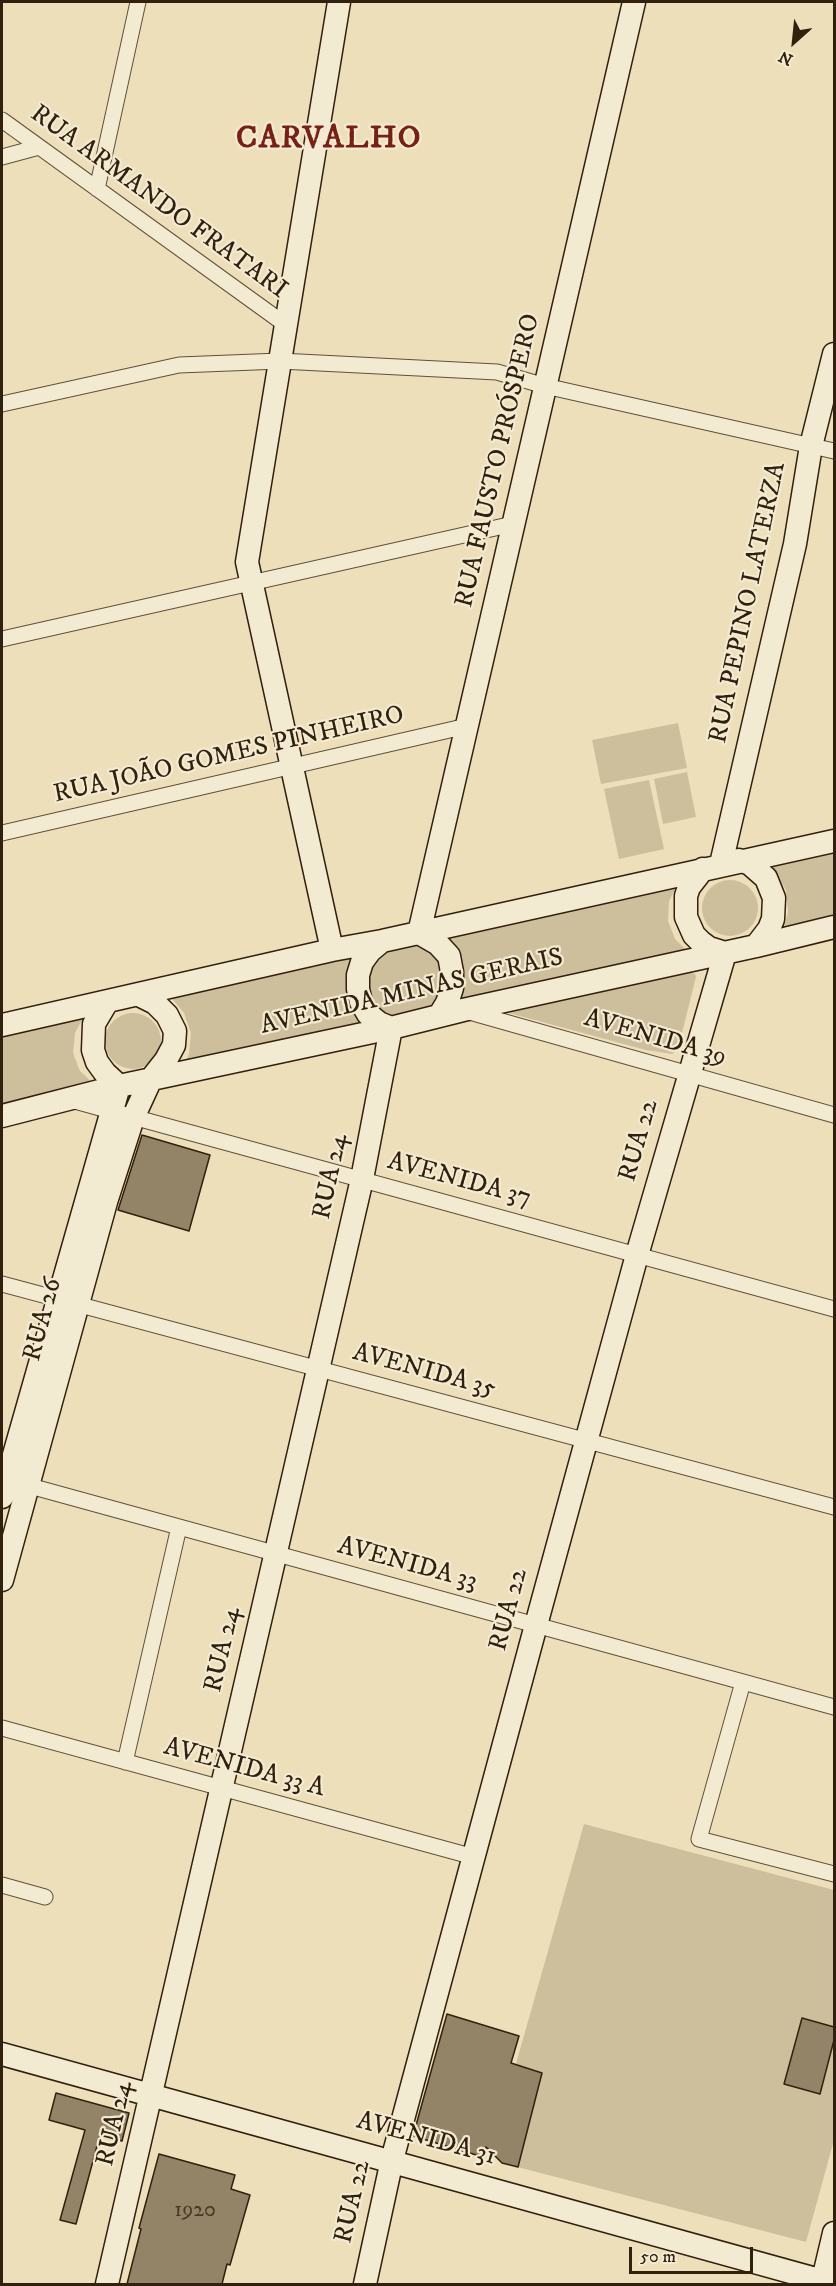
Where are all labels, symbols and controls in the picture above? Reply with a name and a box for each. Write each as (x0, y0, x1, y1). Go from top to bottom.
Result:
north arrow (764, 12, 824, 72)
text: N (775, 46, 796, 70)
street label: RUA ARMANDO FRATARI (23, 99, 293, 307)
district label: CARVALHO (236, 121, 422, 159)
street label: RUA FAUSTO PRÓSPERO (450, 311, 548, 611)
street label: RUA PEPINO LATERZA (704, 460, 794, 746)
street label: RUA JOÃO GOMES PINHEIRO (51, 700, 407, 812)
street label: AVENIDA MINAS GERAIS (258, 943, 566, 1043)
street label: AVENIDA 39 (580, 1004, 730, 1074)
street label: RUA 22 (613, 1096, 667, 1186)
street label: RUA 24 (308, 1132, 356, 1222)
street label: AVENIDA 37 (384, 1147, 534, 1215)
street label: RUA 26 (18, 1275, 70, 1365)
street label: AVENIDA 35 (349, 1338, 499, 1406)
street label: AVENIDA 33 (334, 1531, 480, 1599)
street label: RUA 22 (484, 1565, 536, 1655)
street label: RUA 24 (199, 1605, 249, 1695)
street label: AVENIDA 33 A (160, 1733, 328, 1805)
street label: RUA 24 (91, 2079, 141, 2169)
street label: AVENIDA 31 (353, 2106, 499, 2174)
street label: RUA 22 (329, 2158, 379, 2246)
house number: 1920 (174, 2198, 216, 2224)
scale bar (632, 2235, 756, 2273)
text: 50 m (640, 2246, 676, 2268)

